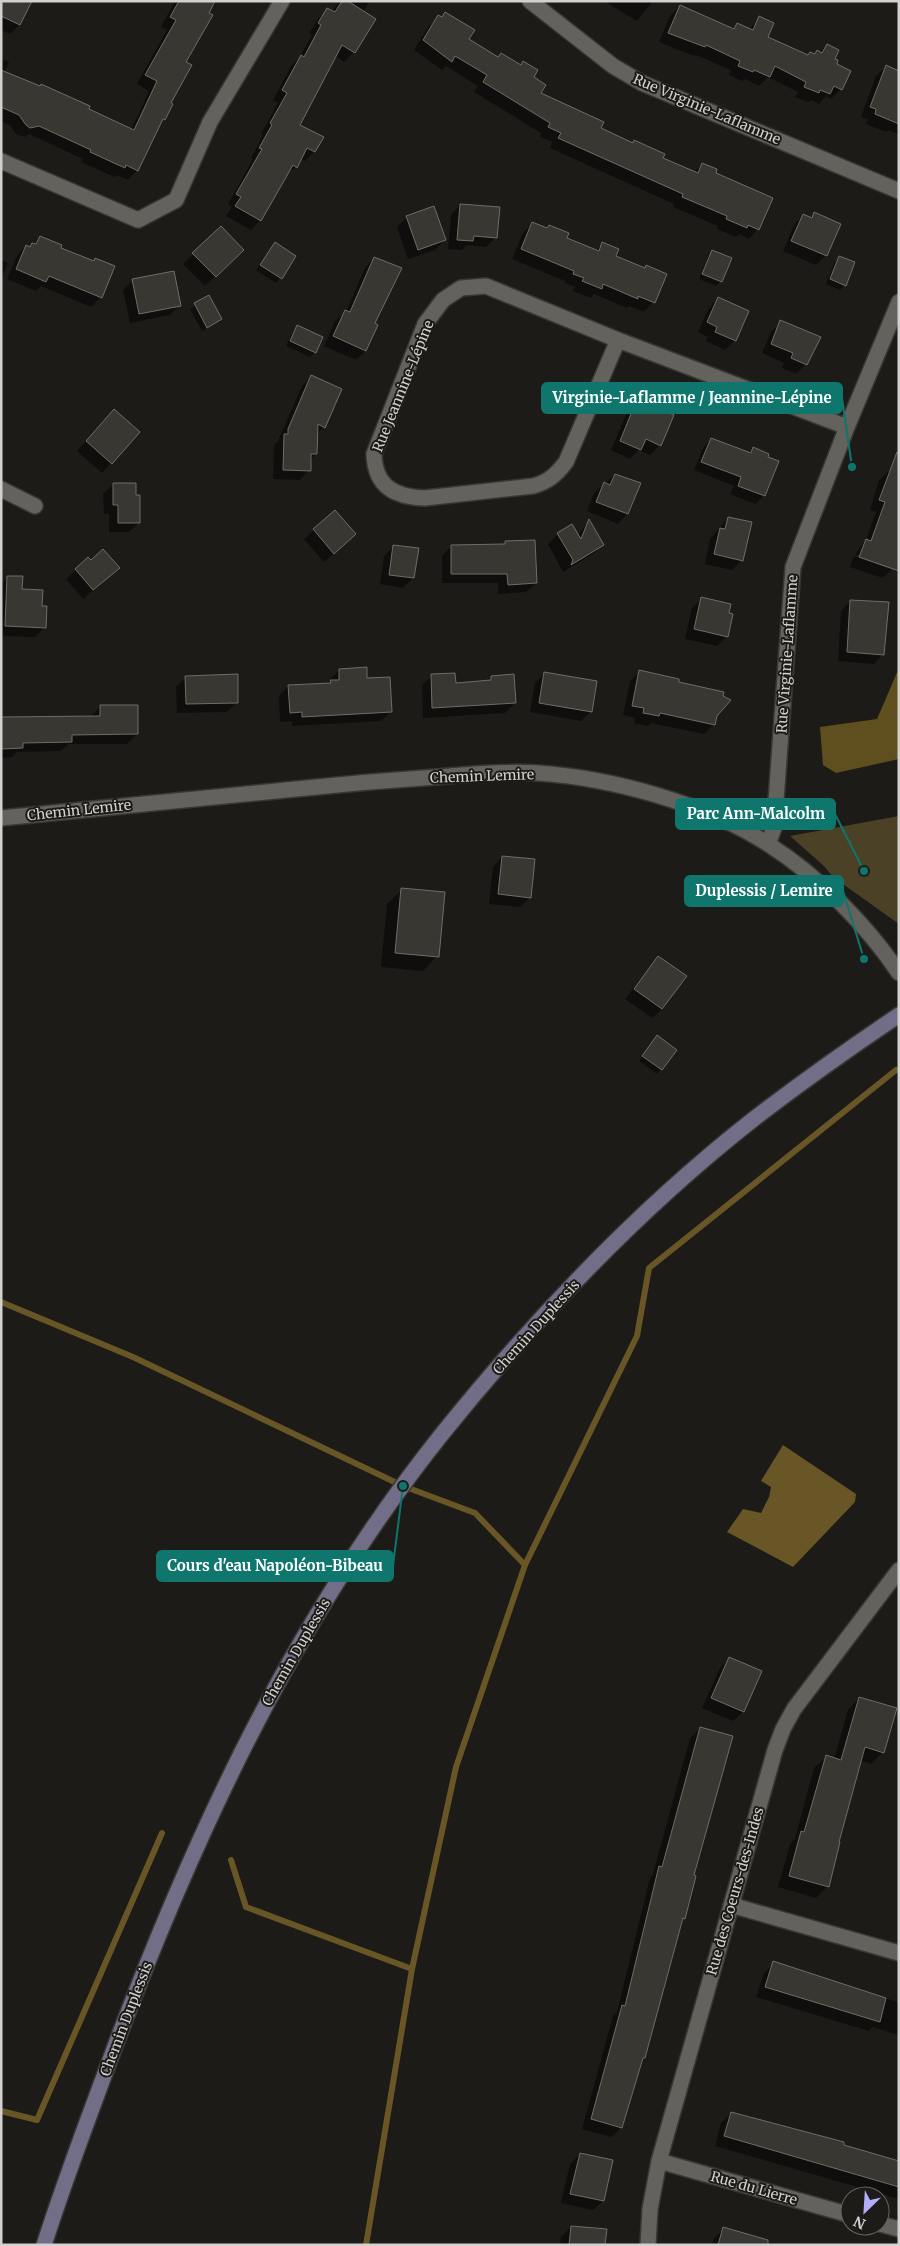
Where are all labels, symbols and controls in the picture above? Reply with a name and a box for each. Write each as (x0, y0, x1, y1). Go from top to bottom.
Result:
street label: Rue Virginie-Laflamme (630, 70, 784, 148)
street label: Rue Jeannine-Lépine (368, 317, 438, 455)
callout: Virginie-Laflamme / Jeannine-Lépine (542, 383, 842, 413)
text: Virginie-Laflamme / Jeannine-Lépine (551, 388, 832, 407)
street label: Rue Virginie-Laflamme (772, 574, 802, 734)
street label: Chemin Lemire (429, 765, 535, 787)
street label: Chemin Lemire (26, 796, 132, 824)
callout: Parc Ann-Malcolm (676, 799, 835, 829)
text: Parc Ann-Malcolm (687, 804, 825, 823)
callout: Duplessis / Lemire (685, 876, 843, 906)
text: Duplessis / Lemire (695, 881, 833, 900)
street label: Chemin Duplessis (489, 1276, 583, 1378)
callout: Cours d'eau Napoléon-Bibeau (157, 1551, 393, 1581)
text: Cours d'eau Napoléon-Bibeau (167, 1556, 383, 1575)
street label: Chemin Duplessis (258, 1595, 334, 1709)
street label: Rue des Coeurs-des-Indes (702, 1805, 768, 1977)
street label: Chemin Duplessis (96, 1959, 156, 2079)
street label: Rue du Lierre (709, 2167, 799, 2209)
north arrow (840, 2186, 890, 2236)
text: N (851, 2212, 868, 2233)

